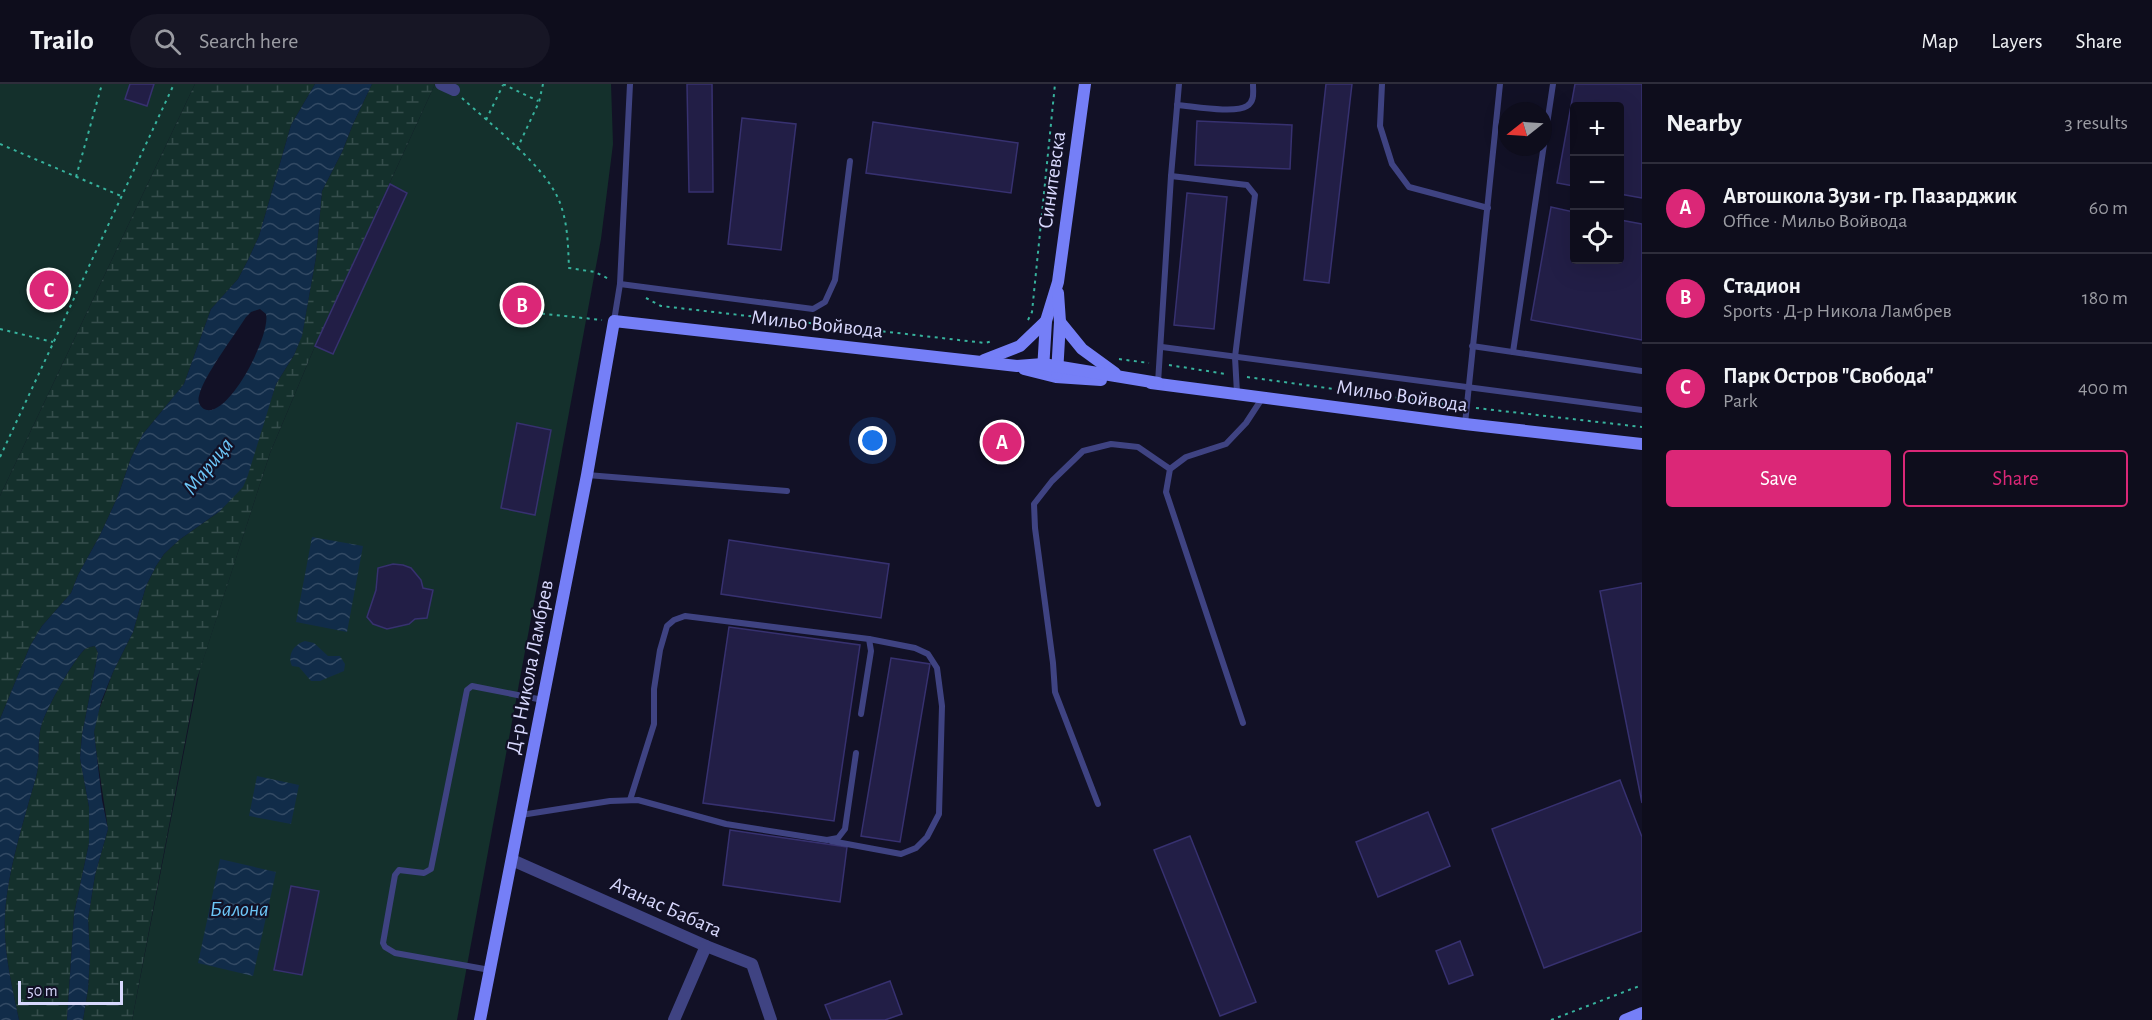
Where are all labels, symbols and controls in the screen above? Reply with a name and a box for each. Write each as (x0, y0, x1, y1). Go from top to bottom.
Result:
search box (130, 14, 550, 68)
icon: search (151, 25, 184, 58)
text: Trailo (30, 27, 94, 55)
text: Search here (199, 30, 298, 52)
text: Map (1922, 31, 1958, 52)
text: Layers (1991, 31, 2042, 52)
text: Share (2075, 31, 2122, 52)
north arrow (1498, 102, 1552, 156)
map controls (1570, 102, 1624, 264)
button: + (1570, 102, 1624, 156)
text: Nearby (1666, 110, 1742, 136)
text: 3 results (2064, 113, 2128, 133)
street label: Синитевска (1035, 130, 1069, 230)
button: − (1570, 156, 1624, 210)
text: Автошкола Зузи - гр. Пазарджик (1723, 185, 2017, 207)
text: A (1680, 198, 1692, 218)
text: 60 m (2089, 198, 2128, 218)
button: locate (1570, 210, 1624, 264)
text: Office · Мильо Войвода (1723, 211, 1907, 231)
pin: C (29, 268, 68, 312)
text: Стадион (1723, 275, 1801, 297)
pin: B (502, 282, 542, 328)
text: B (1680, 288, 1691, 308)
text: 180 m (2082, 288, 2128, 308)
text: Sports · Д-р Никола Ламбрев (1723, 301, 1952, 321)
street label: Мильо Войвода (750, 307, 884, 341)
text: Парк Остров "Свобода" (1723, 365, 1934, 387)
street label: Мильо Войвода (1335, 376, 1470, 416)
text: C (1680, 378, 1691, 398)
text: 400 m (2078, 378, 2128, 398)
text: Park (1723, 391, 1758, 411)
pin: A (982, 420, 1022, 464)
your location (858, 426, 887, 455)
water label: Марица (179, 434, 238, 499)
button: Save (1666, 450, 1891, 507)
button: Share (1903, 450, 2128, 507)
street label: Д-р Никола Ламбрев (503, 578, 557, 756)
street label: Атанас Бабата (607, 873, 725, 941)
water label: Балона (209, 898, 269, 920)
scale bar (18, 978, 123, 1006)
text: 50 m (27, 983, 58, 999)

